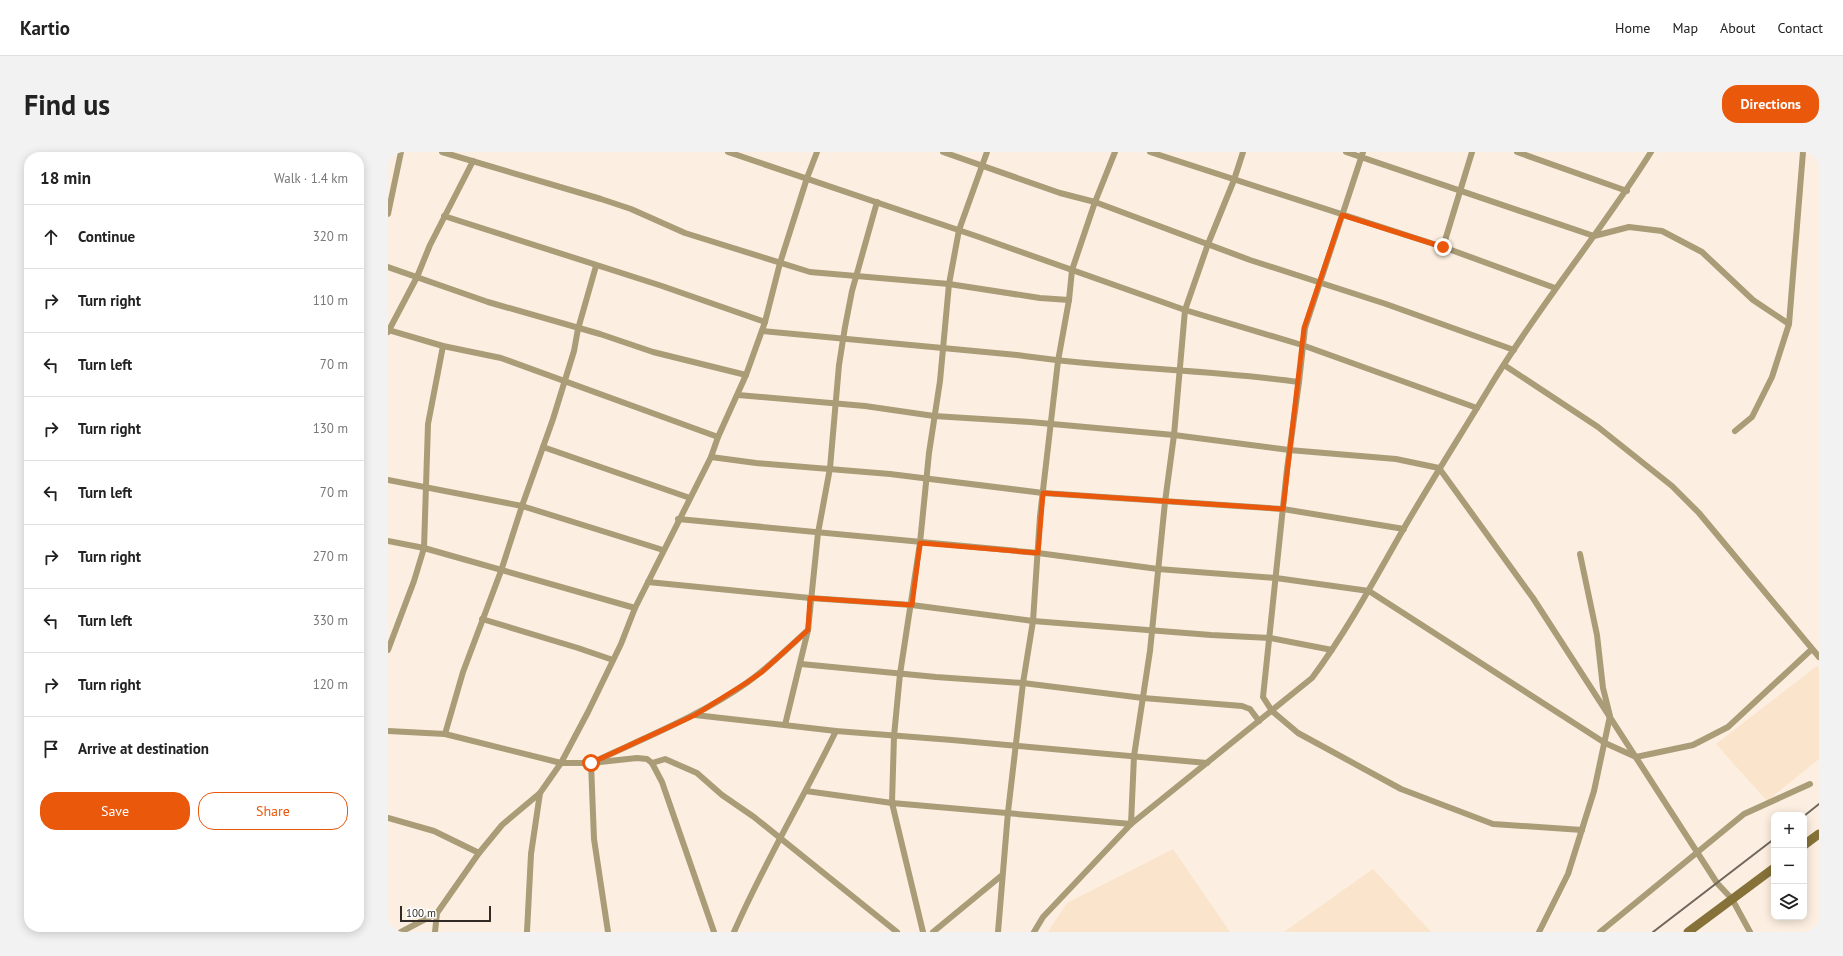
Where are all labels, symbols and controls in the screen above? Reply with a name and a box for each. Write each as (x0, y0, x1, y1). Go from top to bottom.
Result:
text: Kartio (20, 16, 70, 40)
text: Home (1615, 19, 1650, 37)
text: Map (1672, 19, 1698, 37)
text: About (1720, 19, 1756, 37)
text: Contact (1778, 19, 1823, 37)
button: Directions (1722, 85, 1819, 123)
text: Find us (24, 86, 110, 123)
text: 18 min (40, 167, 91, 189)
text: Walk · 1.4 km (274, 170, 348, 187)
icon: ahead (40, 226, 62, 248)
text: Continue (78, 227, 135, 246)
text: 320 m (313, 228, 348, 245)
route end (1434, 238, 1452, 256)
icon: right (40, 290, 62, 312)
text: Turn right (78, 291, 141, 310)
text: 110 m (313, 292, 348, 309)
icon: left (40, 354, 62, 376)
text: Turn left (78, 355, 132, 374)
text: 70 m (320, 356, 348, 373)
icon: right (40, 418, 62, 440)
text: Turn right (78, 419, 141, 438)
text: 130 m (313, 420, 348, 437)
icon: left (40, 482, 62, 504)
text: Turn left (78, 483, 132, 502)
text: 70 m (320, 484, 348, 501)
icon: right (40, 546, 62, 568)
text: Turn right (78, 547, 141, 566)
text: 270 m (313, 548, 348, 565)
icon: left (40, 610, 62, 632)
text: Turn left (78, 611, 132, 630)
text: 330 m (313, 612, 348, 629)
icon: right (40, 674, 62, 696)
text: Turn right (78, 675, 141, 694)
text: 120 m (313, 676, 348, 693)
icon: arrive (40, 738, 62, 760)
text: Arrive at destination (78, 739, 209, 758)
route start (582, 754, 600, 772)
button: Save (40, 792, 190, 830)
button: Share (198, 792, 348, 830)
map controls (1771, 812, 1807, 920)
button: + (1771, 812, 1807, 848)
button: − (1771, 848, 1807, 884)
button: layers (1771, 884, 1807, 920)
scale bar (400, 904, 491, 923)
text: 100 m (406, 906, 436, 920)

